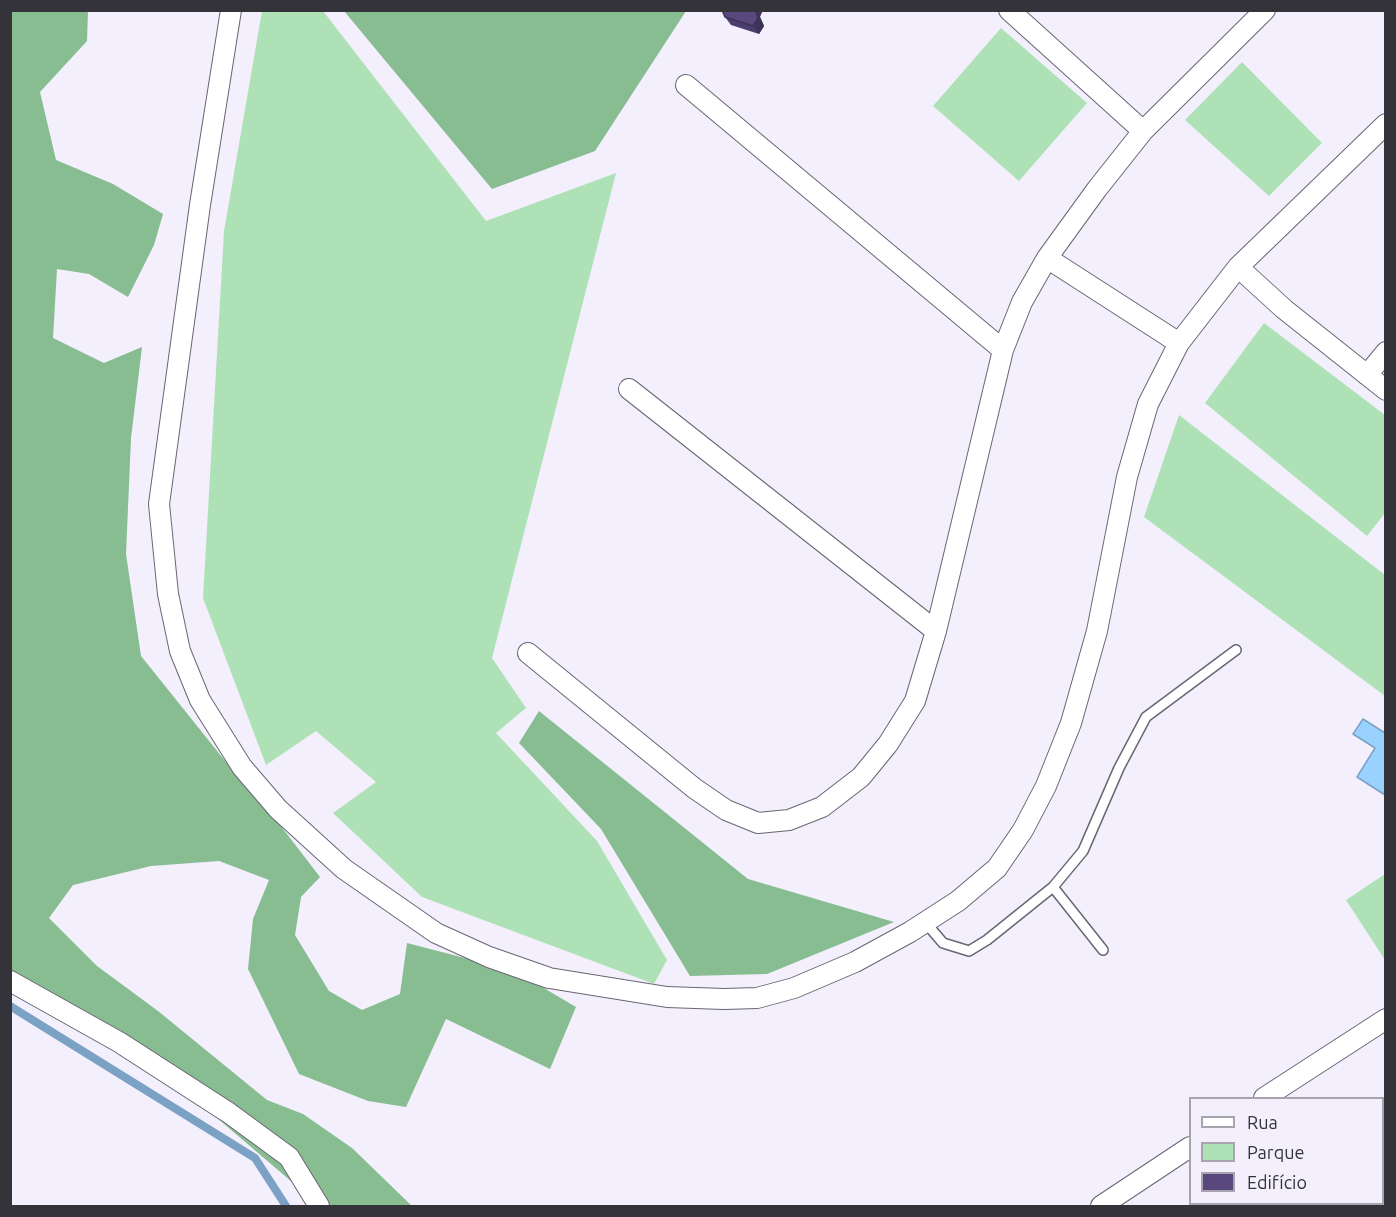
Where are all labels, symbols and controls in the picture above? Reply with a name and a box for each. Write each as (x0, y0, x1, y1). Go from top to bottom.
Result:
legend (1189, 1097, 1384, 1205)
text: Rua (1247, 1112, 1278, 1132)
text: Parque (1247, 1142, 1304, 1162)
text: Edifício (1247, 1172, 1307, 1192)

